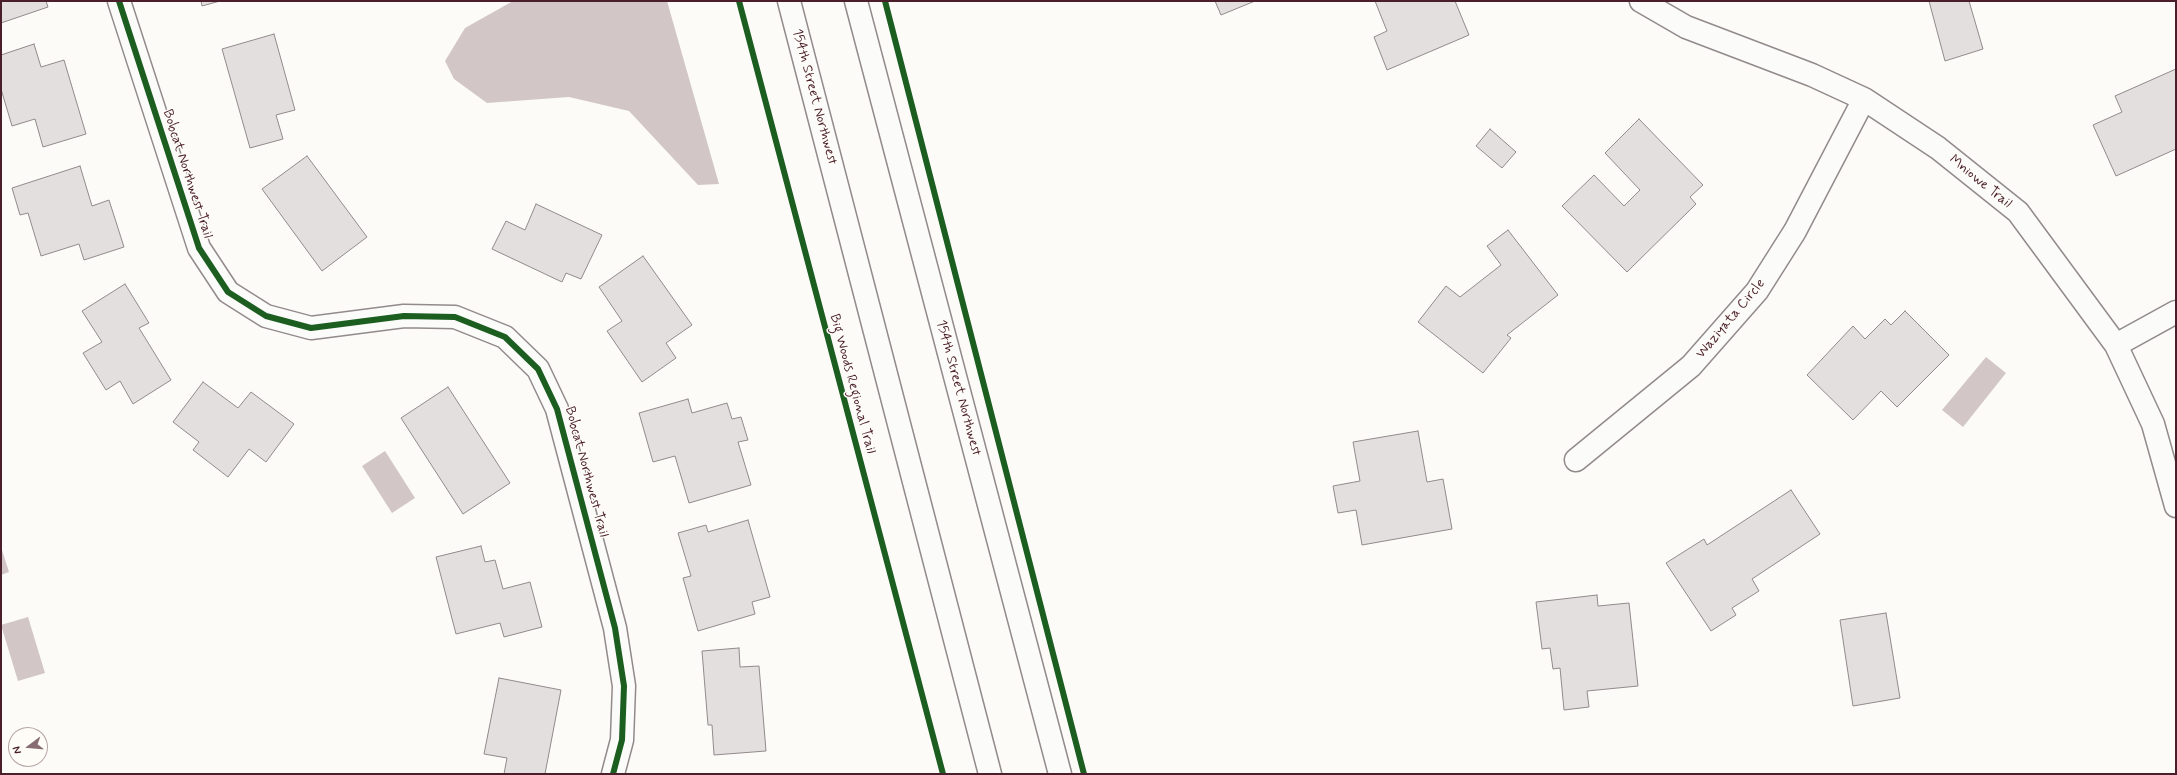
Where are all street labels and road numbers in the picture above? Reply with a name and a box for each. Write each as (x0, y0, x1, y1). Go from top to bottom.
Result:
street label: 154th Street Northwest (788, 27, 840, 167)
street label: Bobcat Northwest Trail (158, 107, 216, 241)
street label: Mniowe Trail (1945, 152, 2015, 212)
street label: Waziyata Circle (1693, 276, 1769, 362)
street label: Big Woods Regional Trail (825, 312, 879, 456)
street label: 154th Street Northwest (932, 318, 984, 458)
street label: Bobcat Northwest Trail (560, 405, 612, 539)

